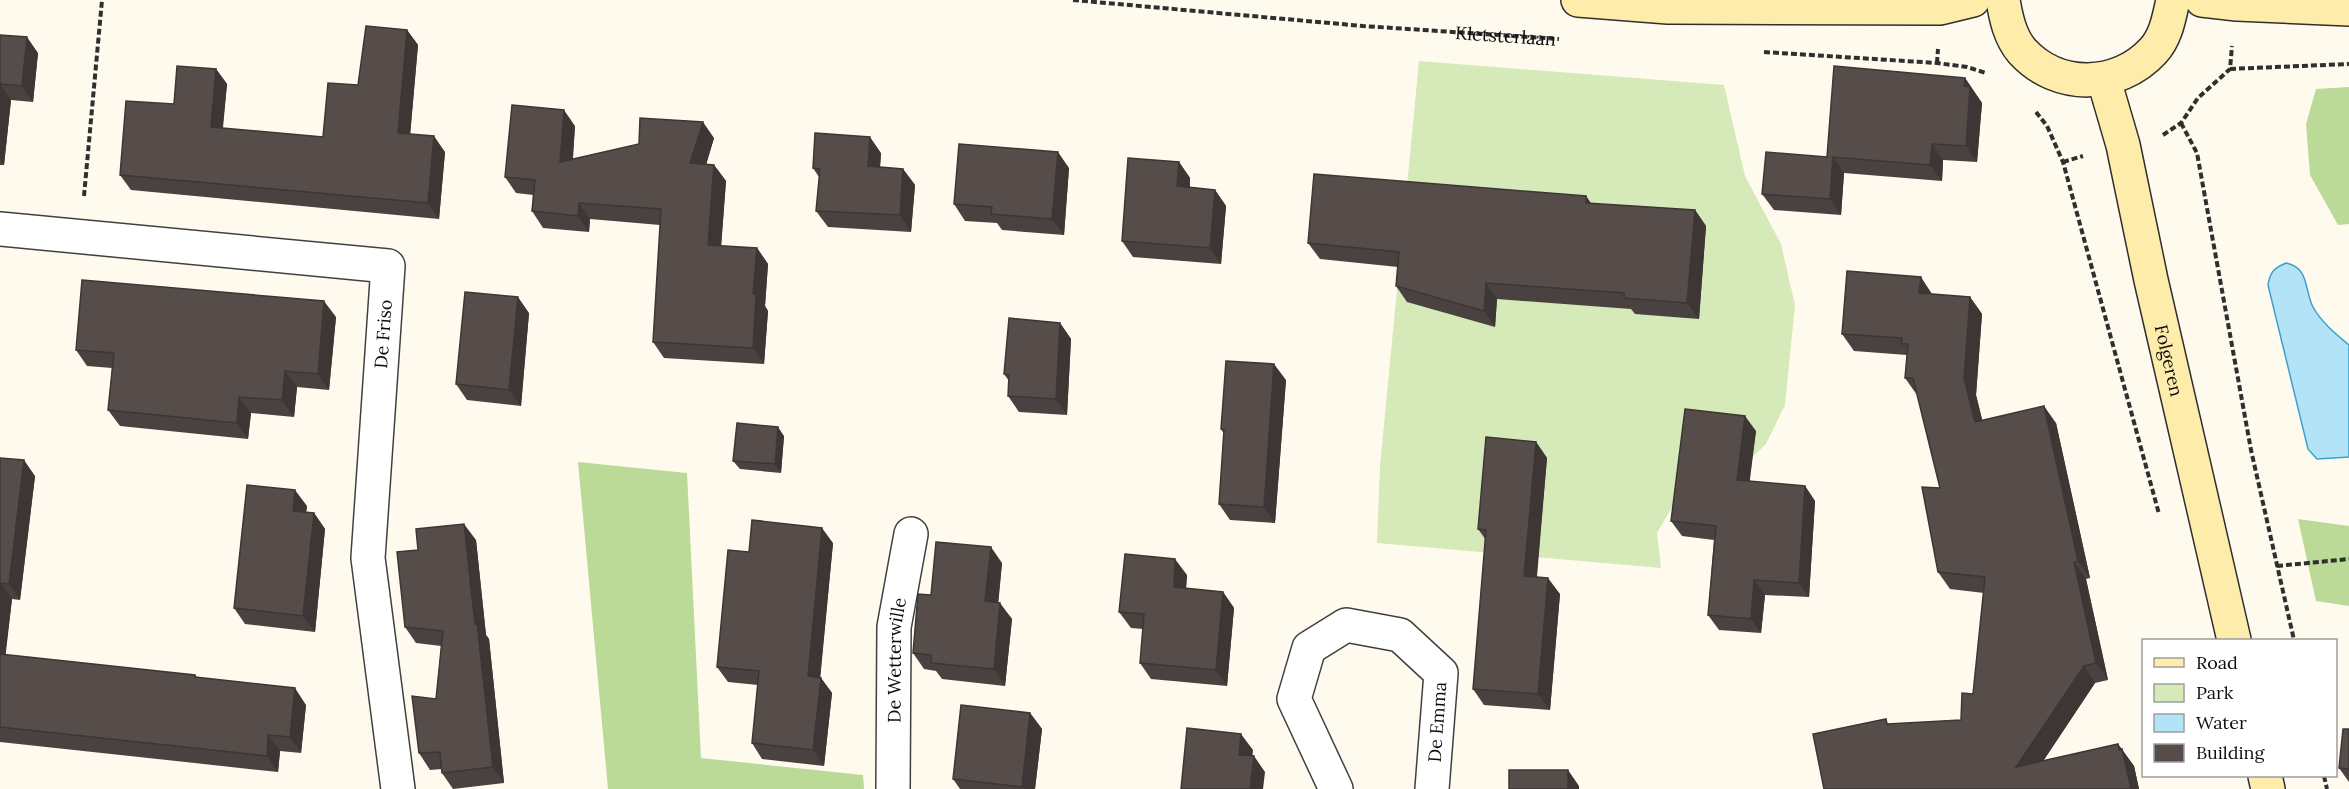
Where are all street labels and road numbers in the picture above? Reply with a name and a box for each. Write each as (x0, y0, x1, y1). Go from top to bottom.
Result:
street label: Kletsterlaan (1454, 21, 1557, 50)
street label: De Friso (369, 299, 397, 369)
street label: Folgeren (2150, 322, 2189, 399)
street label: De Wetterwille (882, 595, 911, 723)
street label: De Emma (1423, 681, 1451, 763)

